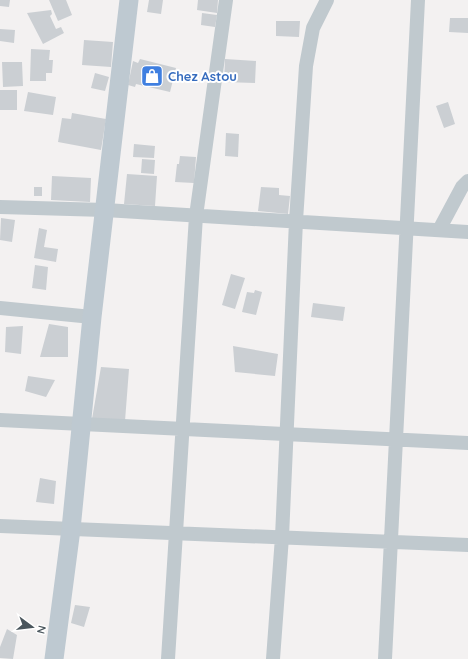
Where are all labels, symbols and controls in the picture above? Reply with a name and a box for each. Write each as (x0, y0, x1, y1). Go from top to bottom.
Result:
shop icon: Chez Astou (139, 63, 165, 89)
place label: Chez Astou (168, 68, 237, 84)
north arrow (12, 607, 52, 647)
text: N (34, 624, 49, 635)

